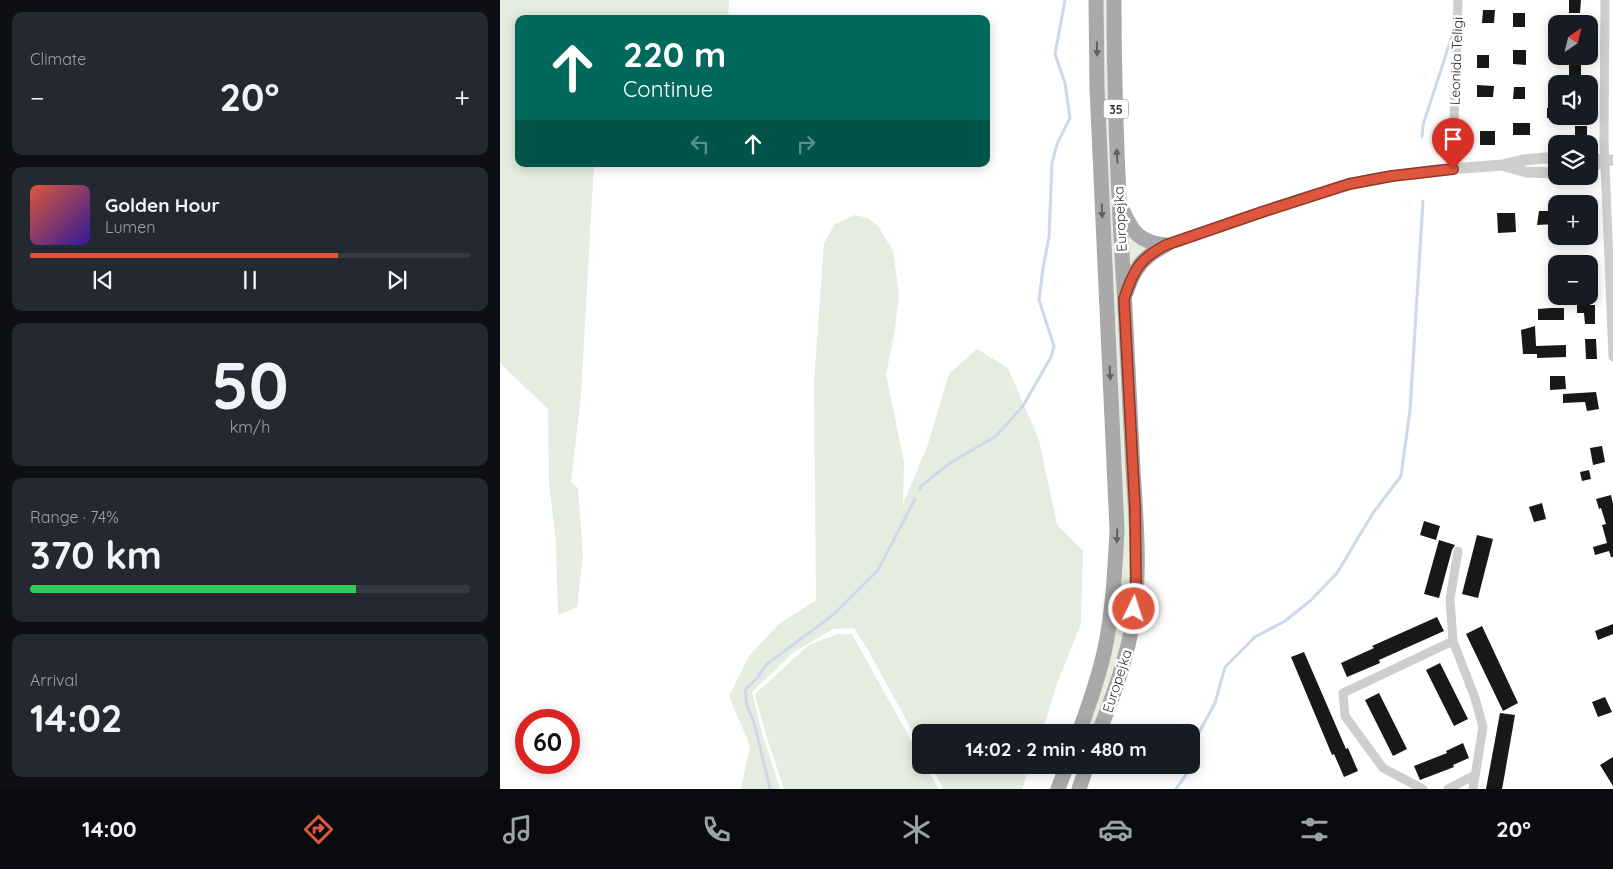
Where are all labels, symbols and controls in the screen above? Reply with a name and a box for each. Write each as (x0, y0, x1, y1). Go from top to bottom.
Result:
north arrow (1548, 15, 1598, 65)
map controls (1548, 15, 1598, 305)
street label: Leonida Teligi (1445, 17, 1467, 105)
text: 220 m (623, 32, 726, 76)
icon: ahead (540, 35, 605, 100)
one-way arrow (1093, 41, 1101, 57)
text: Climate (30, 49, 86, 69)
text: 20° (219, 73, 279, 121)
text: Continue (623, 75, 713, 103)
button: sound (1548, 75, 1598, 125)
text: − (30, 80, 45, 115)
text: + (454, 80, 470, 115)
road number: 35 (1104, 100, 1128, 118)
pin (1432, 118, 1474, 169)
icon: arrive (1439, 125, 1467, 153)
icon: left (686, 130, 714, 158)
icon: ahead (739, 130, 767, 158)
icon: right (792, 130, 820, 158)
button: layers (1548, 135, 1598, 185)
one-way arrow (1113, 147, 1121, 163)
street label: Europejka (1109, 186, 1131, 252)
text: Golden Hour (105, 193, 220, 217)
button: + (1548, 195, 1598, 245)
one-way arrow (1099, 203, 1107, 219)
text: Lumen (105, 217, 156, 237)
button: − (1548, 255, 1598, 305)
icon: previous (89, 266, 117, 294)
icon: pause (236, 266, 264, 294)
icon: next (383, 266, 411, 294)
text: 50 (211, 344, 289, 425)
one-way arrow (1106, 366, 1114, 382)
text: km/h (230, 417, 270, 437)
text: Range · 74% (30, 507, 119, 527)
one-way arrow (1112, 528, 1120, 544)
text: 370 km (30, 531, 162, 579)
position arrow (1107, 582, 1159, 634)
street label: Europejka (1098, 647, 1136, 715)
text: Arrival (30, 670, 78, 690)
text: 14:02 (30, 694, 122, 742)
speed limit sign: 60 (515, 709, 580, 774)
text: 14:02 · 2 min · 480 m (965, 737, 1147, 761)
icon: directions (301, 812, 336, 847)
icon: music (500, 812, 535, 847)
icon: phone (699, 812, 734, 847)
icon: climate (899, 812, 934, 847)
icon: car (1098, 812, 1133, 847)
icon: filters (1297, 812, 1332, 847)
text: 14:00 (82, 815, 137, 843)
text: 20° (1496, 815, 1531, 843)

